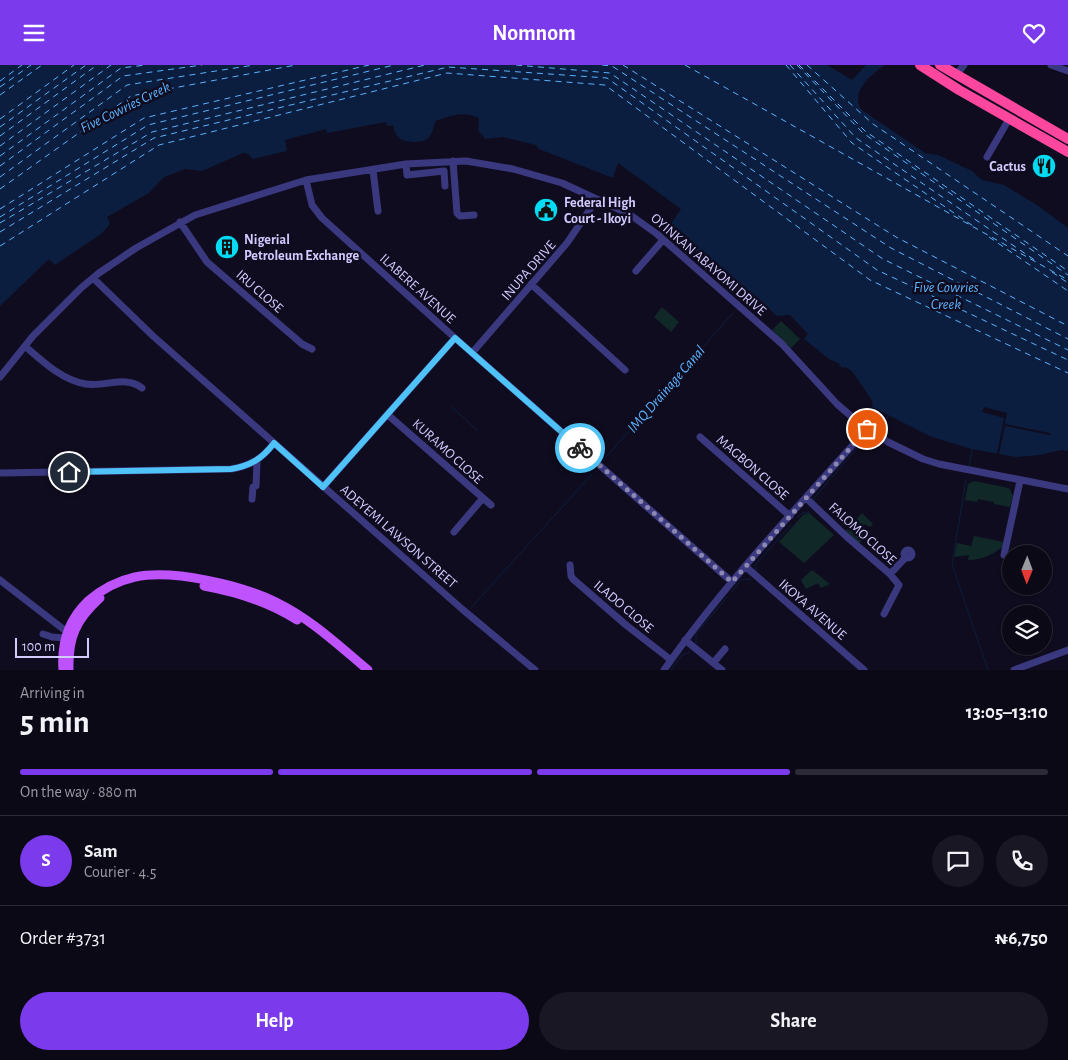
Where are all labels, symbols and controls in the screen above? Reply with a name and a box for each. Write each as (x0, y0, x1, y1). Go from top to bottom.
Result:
icon: menu (20, 19, 48, 47)
icon: heart (1020, 19, 1048, 47)
text: Nomnom (492, 22, 576, 44)
water label: Five Cowries Creek (78, 79, 172, 136)
restaurant icon: Cactus (1031, 153, 1057, 179)
place label: Cactus (989, 160, 1026, 174)
place label: Federal High Court - Ikoyi (564, 196, 636, 226)
public building icon: Federal High Court - Ikoyi (533, 197, 559, 223)
street label: OYINKAN ABAYOMI DRIVE (648, 211, 769, 319)
place label: Nigerial Petroleum Exchange (244, 233, 360, 263)
building icon: Nigerial Petroleum Exchange (214, 234, 240, 260)
street label: INUPA DRIVE (499, 238, 558, 303)
street label: ILABERE AVENUE (377, 251, 458, 326)
street label: IRU CLOSE (233, 268, 286, 316)
water label: Five Cowries Creek (913, 280, 979, 312)
water label: IMQ Drainage Canal (625, 343, 708, 436)
pin (846, 408, 888, 450)
icon: bag (853, 415, 881, 443)
street label: KURAMO CLOSE (409, 417, 485, 487)
courier (555, 423, 605, 473)
street label: MAGBON CLOSE (714, 433, 791, 503)
icon: bike (566, 434, 594, 462)
pin (48, 451, 90, 493)
icon: home (55, 458, 83, 486)
street label: ADEYEMI LAWSON STREET (337, 482, 460, 591)
street label: FALOMO CLOSE (826, 500, 899, 568)
north arrow (1002, 545, 1052, 595)
map controls (1002, 545, 1052, 655)
street label: IKOYA AVENUE (776, 577, 849, 643)
street label: ILADO CLOSE (591, 578, 656, 636)
button: layers (1002, 605, 1052, 655)
scale bar (15, 635, 89, 658)
text: 100 m (22, 640, 55, 654)
text: Arriving in (20, 685, 85, 701)
text: 13:05–13:10 (966, 703, 1048, 722)
text: 5 min (20, 706, 90, 738)
text: On the way · 880 m (20, 784, 137, 800)
button: chat (932, 835, 984, 887)
button: phone (996, 835, 1048, 887)
text: Sam (84, 842, 118, 861)
text: S (41, 851, 51, 870)
text: Courier · 4.5 (84, 864, 156, 880)
text: Order #3731 (20, 929, 106, 948)
text: ₦6,750 (995, 929, 1048, 948)
button: Help (20, 992, 529, 1050)
button: Share (539, 992, 1048, 1050)

